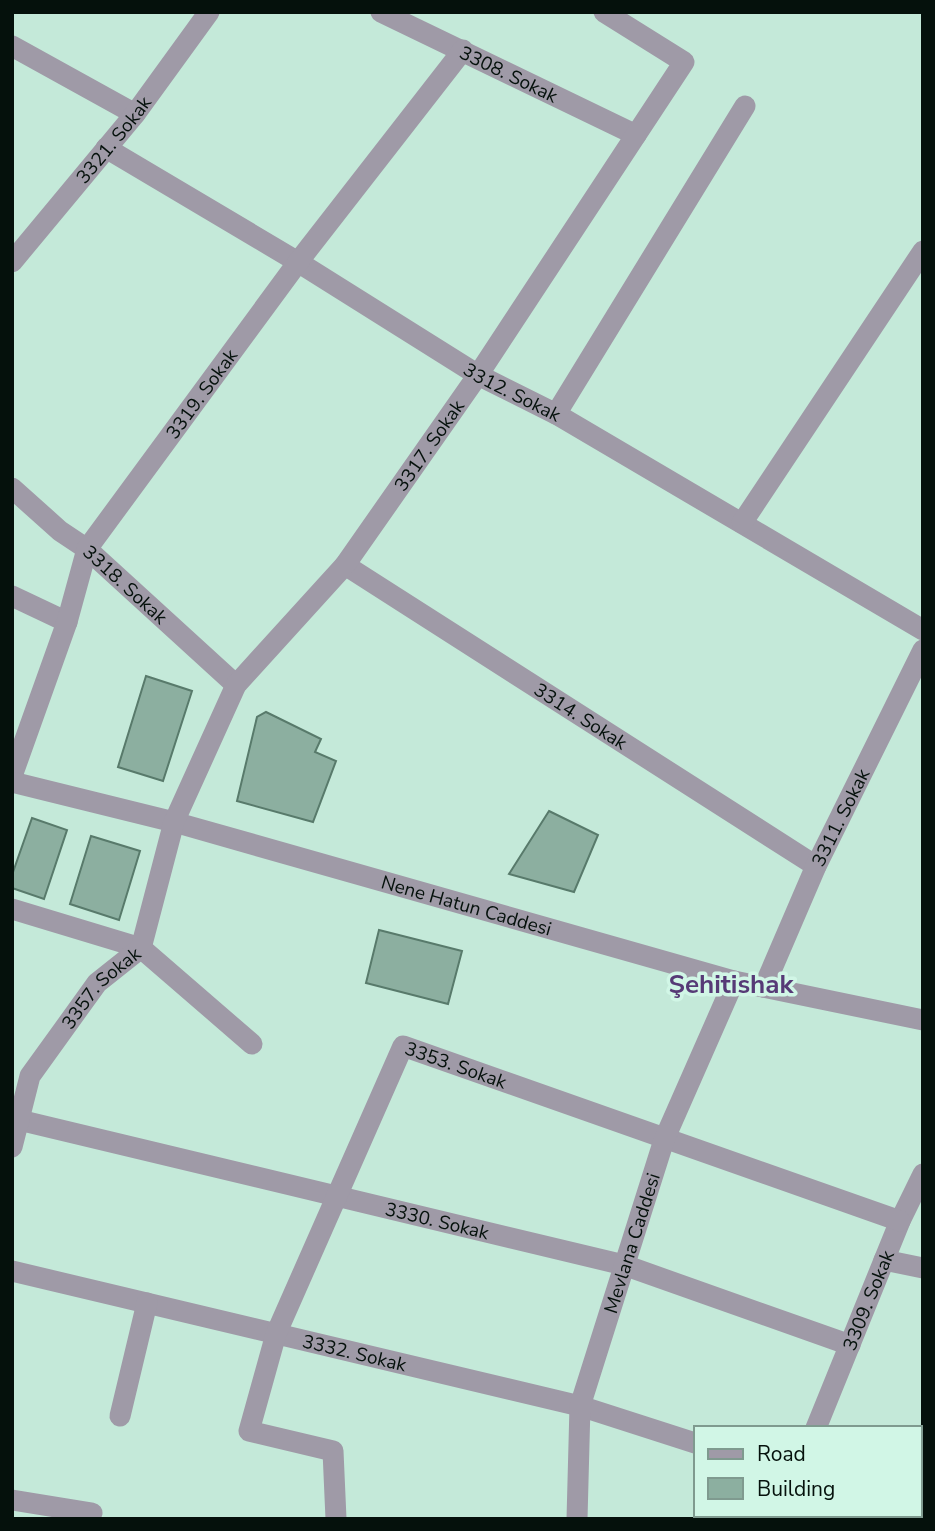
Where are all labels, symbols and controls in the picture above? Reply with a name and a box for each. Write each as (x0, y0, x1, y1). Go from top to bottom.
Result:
street label: 3308. Sokak (455, 40, 562, 110)
street label: 3321. Sokak (70, 91, 158, 189)
street label: 3319. Sokak (160, 343, 244, 445)
street label: 3312. Sokak (458, 357, 565, 429)
street label: 3317. Sokak (389, 395, 471, 497)
street label: 3318. Sokak (77, 539, 173, 631)
street label: 3314. Sokak (529, 677, 633, 756)
street label: 3311. Sokak (806, 764, 876, 871)
street label: Nene Hatun Caddesi (378, 870, 554, 943)
street label: 3357. Sokak (56, 941, 147, 1035)
district label: Şehitishak (668, 967, 795, 1002)
street label: 3353. Sokak (401, 1036, 510, 1096)
street label: Mevlana Caddesi (598, 1170, 667, 1317)
street label: 3330. Sokak (382, 1196, 492, 1246)
street label: 3309. Sokak (837, 1246, 901, 1355)
street label: 3332. Sokak (300, 1328, 409, 1378)
legend (694, 1426, 921, 1517)
text: Road (757, 1440, 806, 1468)
text: Building (757, 1475, 835, 1503)

